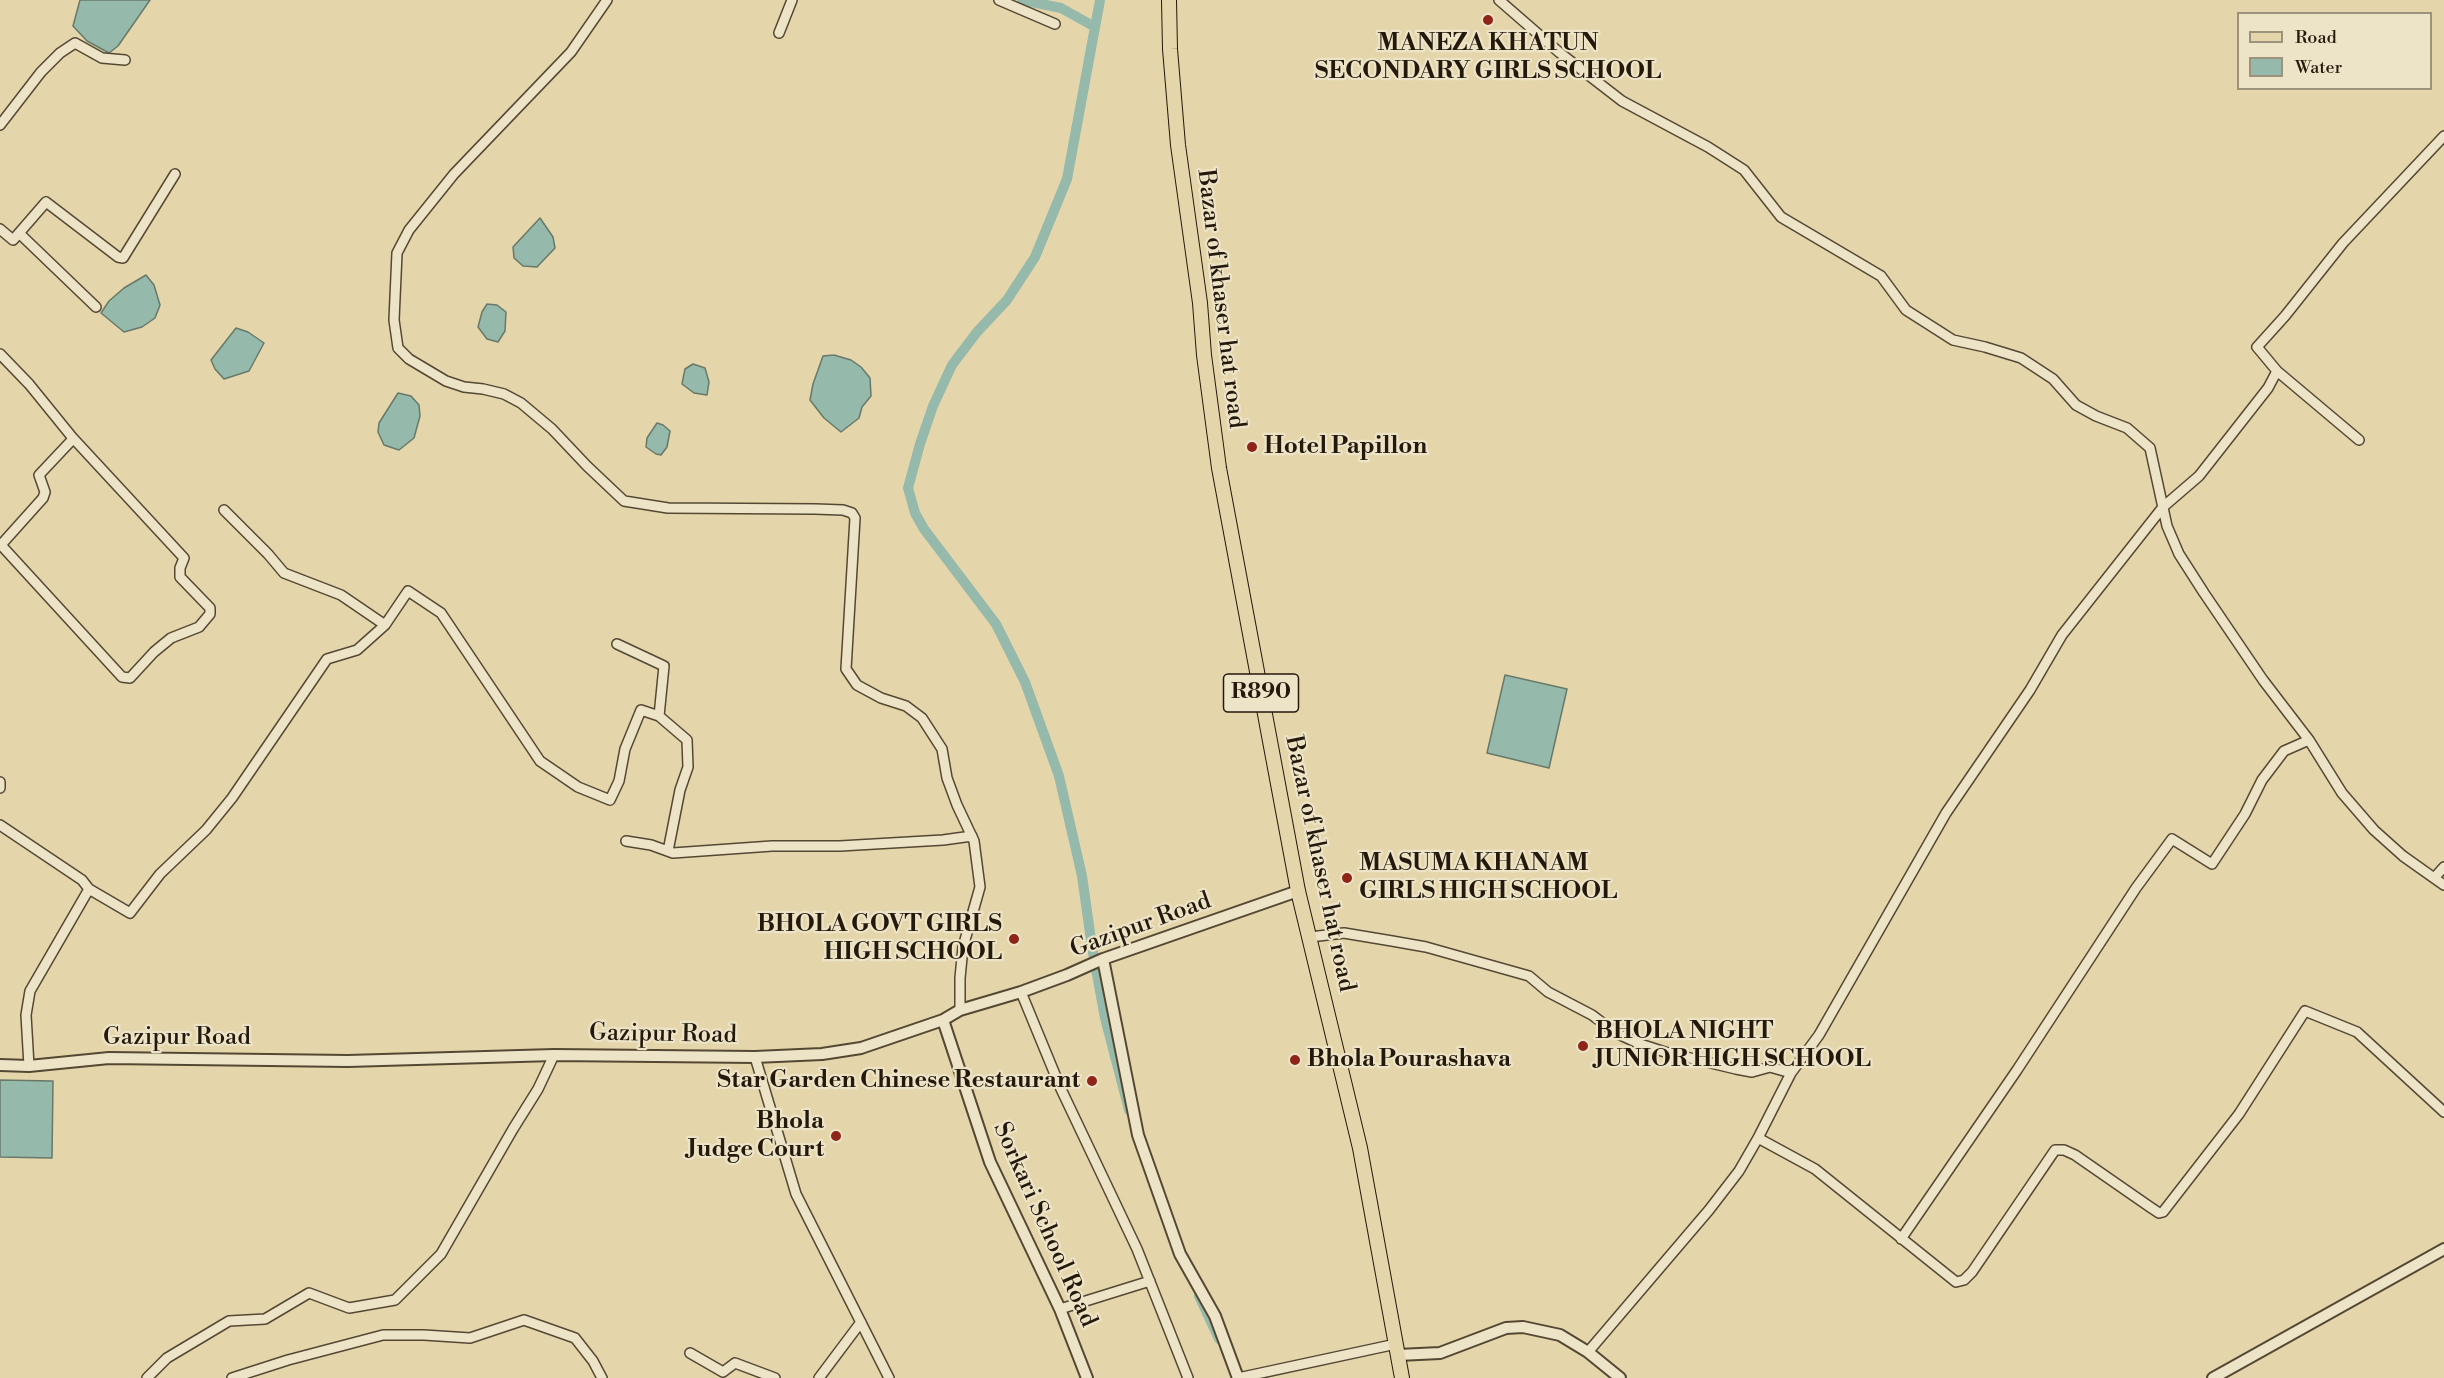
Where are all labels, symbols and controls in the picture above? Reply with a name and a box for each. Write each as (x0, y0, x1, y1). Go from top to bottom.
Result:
legend (2237, 12, 2432, 90)
marker: MANEZA KHATUN SECONDARY GIRLS SCHOOL (1481, 13, 1495, 27)
text: Road (2295, 26, 2337, 49)
place label: MANEZA KHATUN SECONDARY GIRLS SCHOOL (1315, 30, 1661, 86)
text: Water (2295, 56, 2342, 79)
street label: Bazar of khaser hat road (1190, 168, 1250, 430)
place label: Hotel Papillon (1264, 433, 1427, 461)
marker: Hotel Papillon (1245, 440, 1259, 454)
road number: R890 (1224, 674, 1298, 712)
street label: Bazar of khaser hat road (1278, 733, 1360, 995)
place label: MASUMA KHANAM GIRLS HIGH SCHOOL (1359, 850, 1617, 906)
marker: MASUMA KHANAM GIRLS HIGH SCHOOL (1340, 871, 1354, 885)
street label: Gazipur Road (1067, 887, 1215, 965)
place label: BHOLA GOVT GIRLS HIGH SCHOOL (757, 911, 1002, 967)
marker: BHOLA GOVT GIRLS HIGH SCHOOL (1007, 932, 1021, 946)
place label: BHOLA NIGHT JUNIOR HIGH SCHOOL (1595, 1018, 1871, 1074)
street label: Gazipur Road (589, 1019, 737, 1051)
street label: Gazipur Road (103, 1024, 251, 1052)
marker: BHOLA NIGHT JUNIOR HIGH SCHOOL (1576, 1039, 1590, 1053)
place label: Bhola Pourashava (1307, 1046, 1511, 1074)
marker: Bhola Pourashava (1288, 1053, 1302, 1067)
place label: Star Garden Chinese Restaurant (717, 1067, 1080, 1095)
marker: Star Garden Chinese Restaurant (1085, 1074, 1099, 1088)
place label: Bhola Judge Court (687, 1108, 824, 1164)
street label: Sorkari School Road (986, 1118, 1102, 1332)
marker: Bhola Judge Court (829, 1129, 843, 1143)

